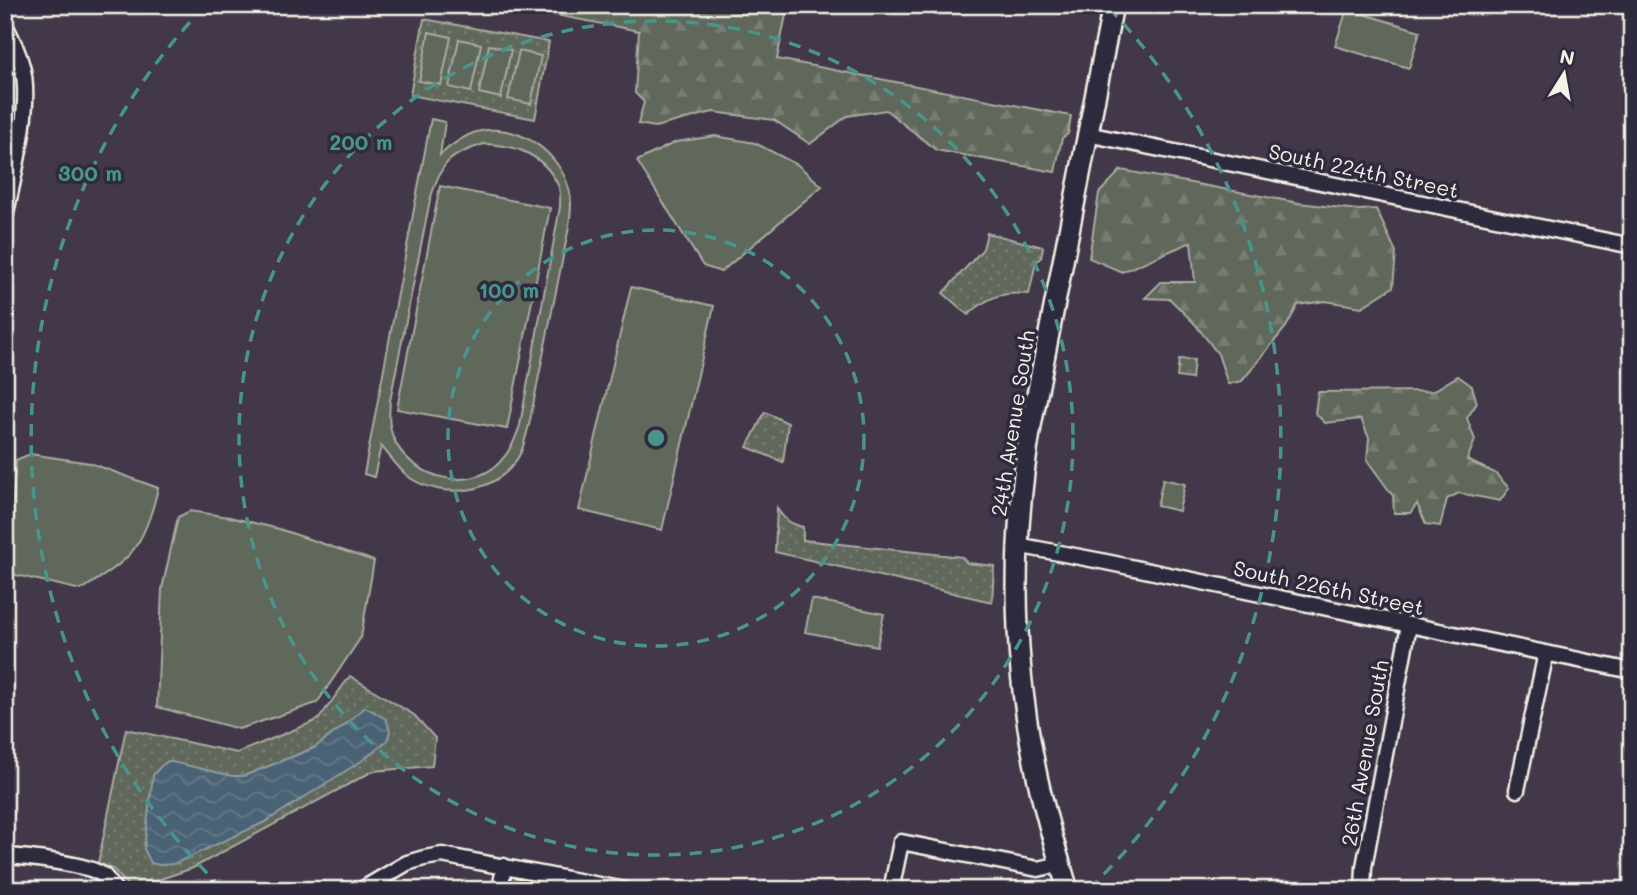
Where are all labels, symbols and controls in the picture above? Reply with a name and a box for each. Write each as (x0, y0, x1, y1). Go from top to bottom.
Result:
north arrow (1528, 38, 1598, 108)
text: N (1558, 43, 1577, 70)
text: 200 m (330, 128, 392, 155)
street label: South 224th Street (1266, 137, 1462, 203)
text: 300 m (58, 159, 122, 186)
text: 100 m (479, 276, 539, 303)
street label: 24th Avenue South (984, 328, 1040, 518)
centre of rings (644, 426, 668, 450)
street label: South 226th Street (1231, 554, 1427, 620)
street label: 26th Avenue South (1334, 658, 1394, 848)

